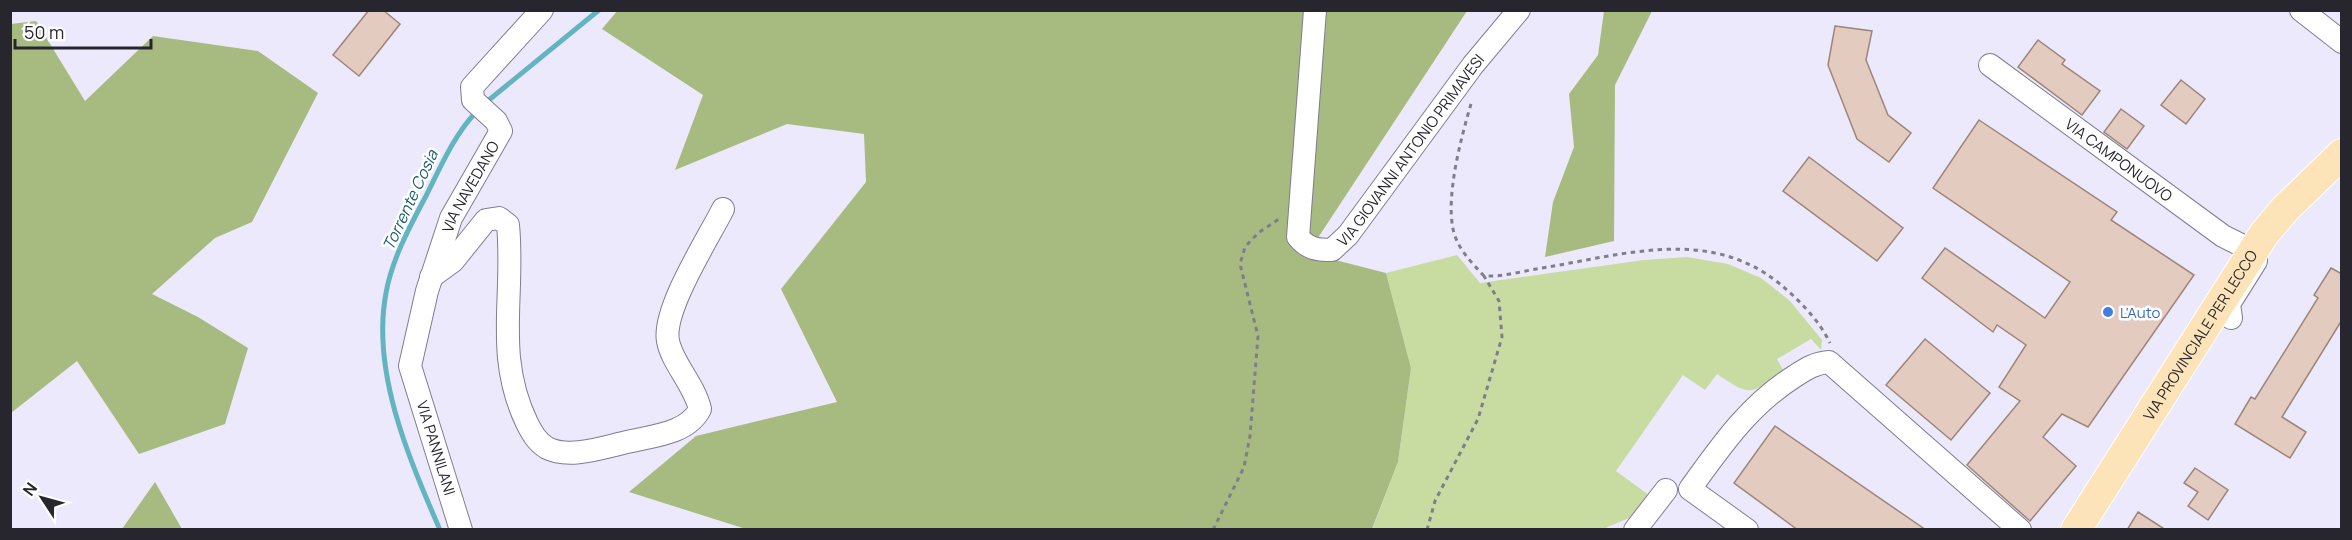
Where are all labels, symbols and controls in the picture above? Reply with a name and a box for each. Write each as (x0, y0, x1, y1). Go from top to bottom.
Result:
scale bar (15, 12, 152, 50)
text: 50 m (24, 20, 64, 44)
street label: VIA GIOVANNI ANTONIO PRIMAVESI (1332, 49, 1489, 251)
street label: VIA CAMPONUOVO (2061, 113, 2177, 206)
street label: VIA NAVEDANO (437, 137, 504, 235)
water label: Torrente Cosia (377, 145, 443, 254)
street label: VIA PROVINCIALE PER LECCO (2138, 246, 2262, 424)
place label: L'Auto (2120, 302, 2160, 323)
marker: L'Auto (2101, 305, 2115, 319)
street label: VIA PANNILANI (412, 398, 460, 498)
north arrow (12, 468, 72, 528)
text: N (18, 478, 42, 500)

